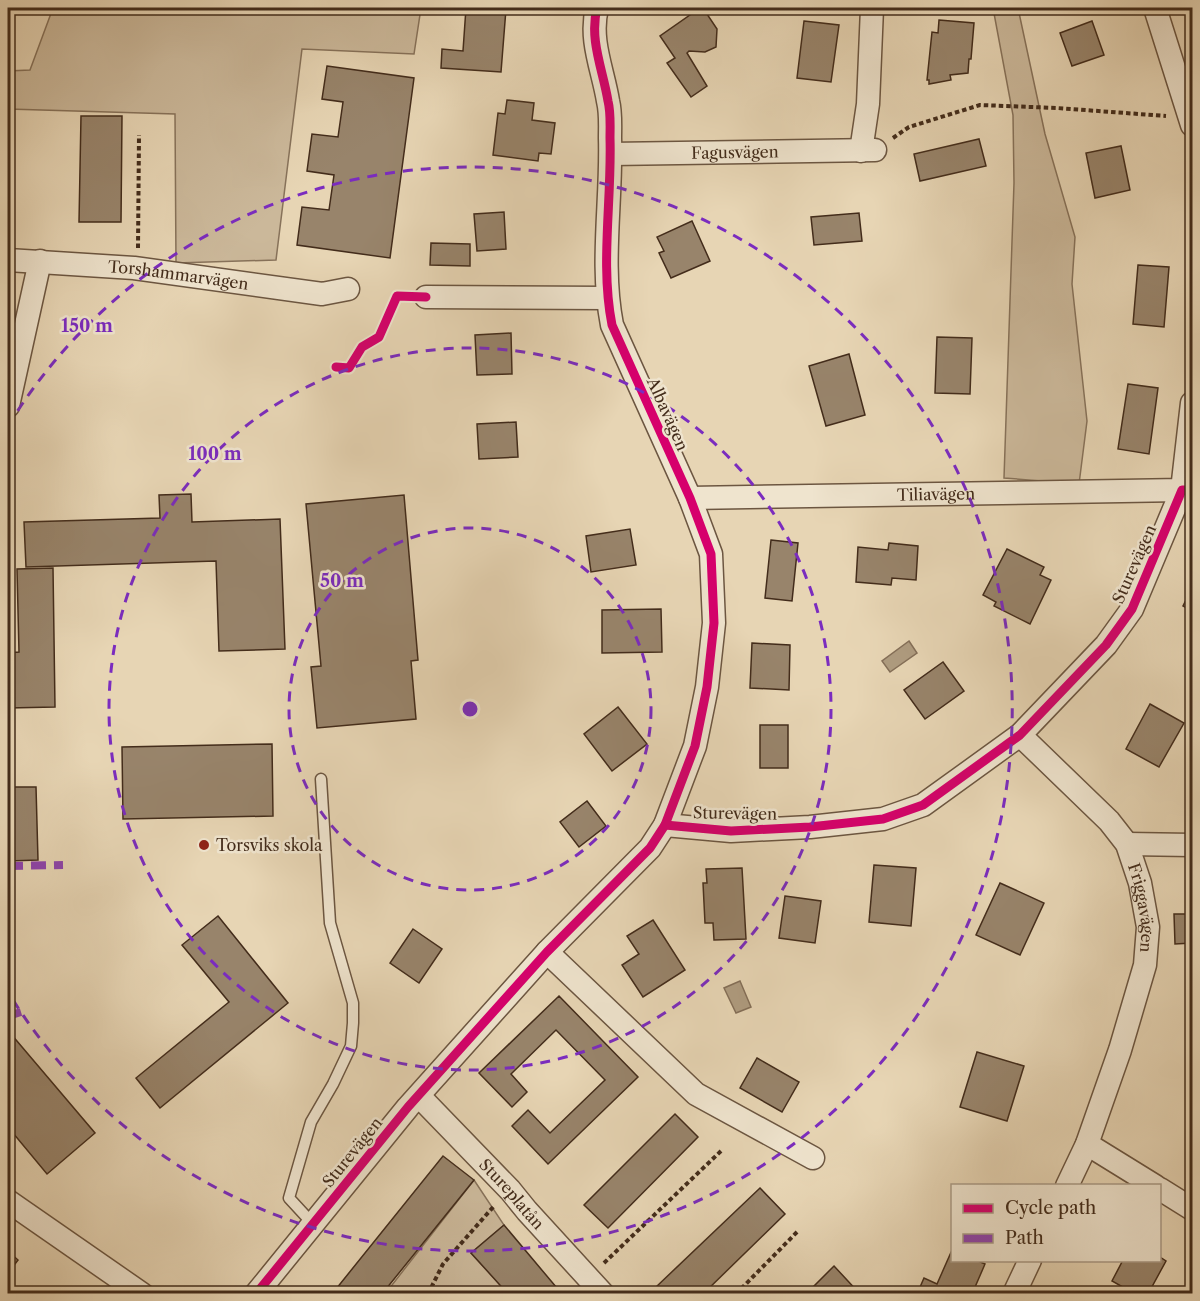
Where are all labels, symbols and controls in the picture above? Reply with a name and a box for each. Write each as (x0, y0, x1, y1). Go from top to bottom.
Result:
street label: Fagusvägen (691, 141, 779, 163)
street label: Torshammarvägen (107, 256, 250, 294)
text: 150 m (61, 315, 113, 337)
street label: Albavägen (643, 373, 693, 454)
text: 100 m (188, 443, 242, 465)
street label: Tiliavägen (897, 483, 975, 505)
street label: Sturevägen (1108, 521, 1160, 607)
text: 50 m (320, 570, 364, 592)
centre of rings (460, 699, 480, 719)
street label: Sturevägen (693, 802, 777, 824)
place label: Torsviks skola (216, 835, 323, 855)
marker: Torsviks skola (197, 838, 211, 852)
street label: Friggavägen (1124, 860, 1158, 953)
street label: Sturevägen (318, 1113, 386, 1191)
street label: Stureplatån (475, 1154, 549, 1233)
legend (951, 1184, 1161, 1262)
text: Cycle path (1005, 1197, 1096, 1219)
text: Path (1005, 1227, 1044, 1249)

